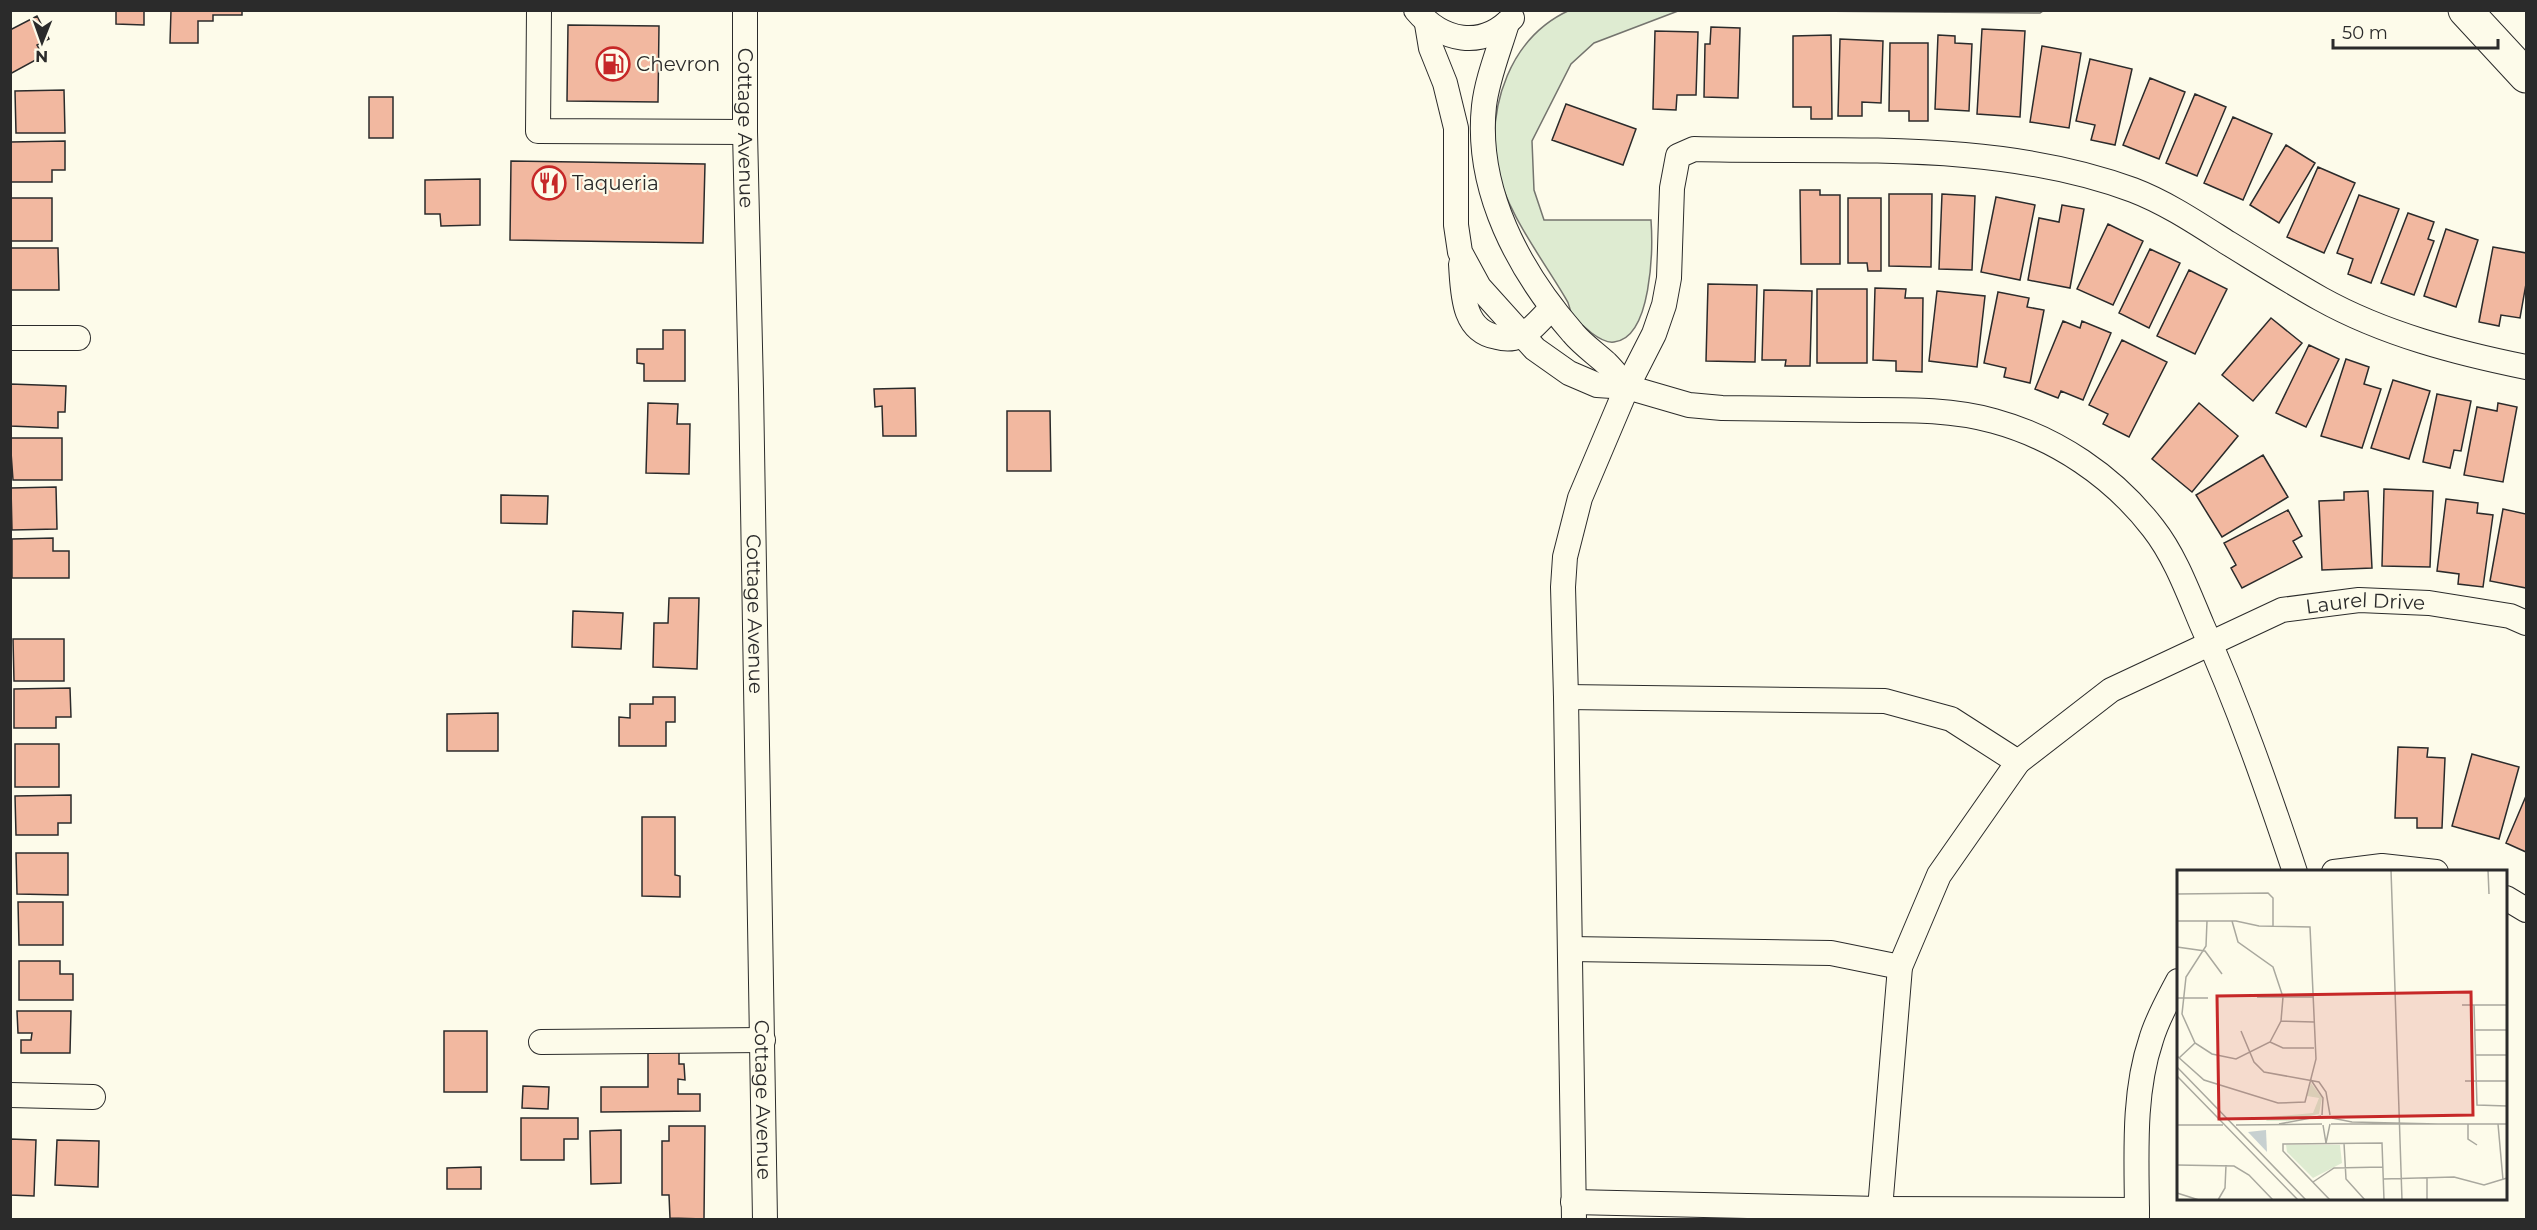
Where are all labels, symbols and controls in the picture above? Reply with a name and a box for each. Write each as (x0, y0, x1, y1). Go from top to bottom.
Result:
north arrow (12, 12, 72, 72)
scale bar (2333, 12, 2498, 50)
text: 50 m (2342, 22, 2388, 44)
fuel station icon: Chevron (595, 46, 631, 82)
text: N (35, 47, 48, 66)
street label: Cottage Avenue (733, 48, 759, 208)
place label: Chevron (636, 52, 720, 76)
restaurant icon: Taqueria (531, 165, 567, 201)
place label: Taqueria (572, 171, 659, 195)
street label: Cottage Avenue (741, 534, 768, 694)
street label: Laurel Drive (2304, 588, 2426, 619)
inset map (2177, 870, 2507, 1200)
street label: Cottage Avenue (750, 1020, 776, 1180)

